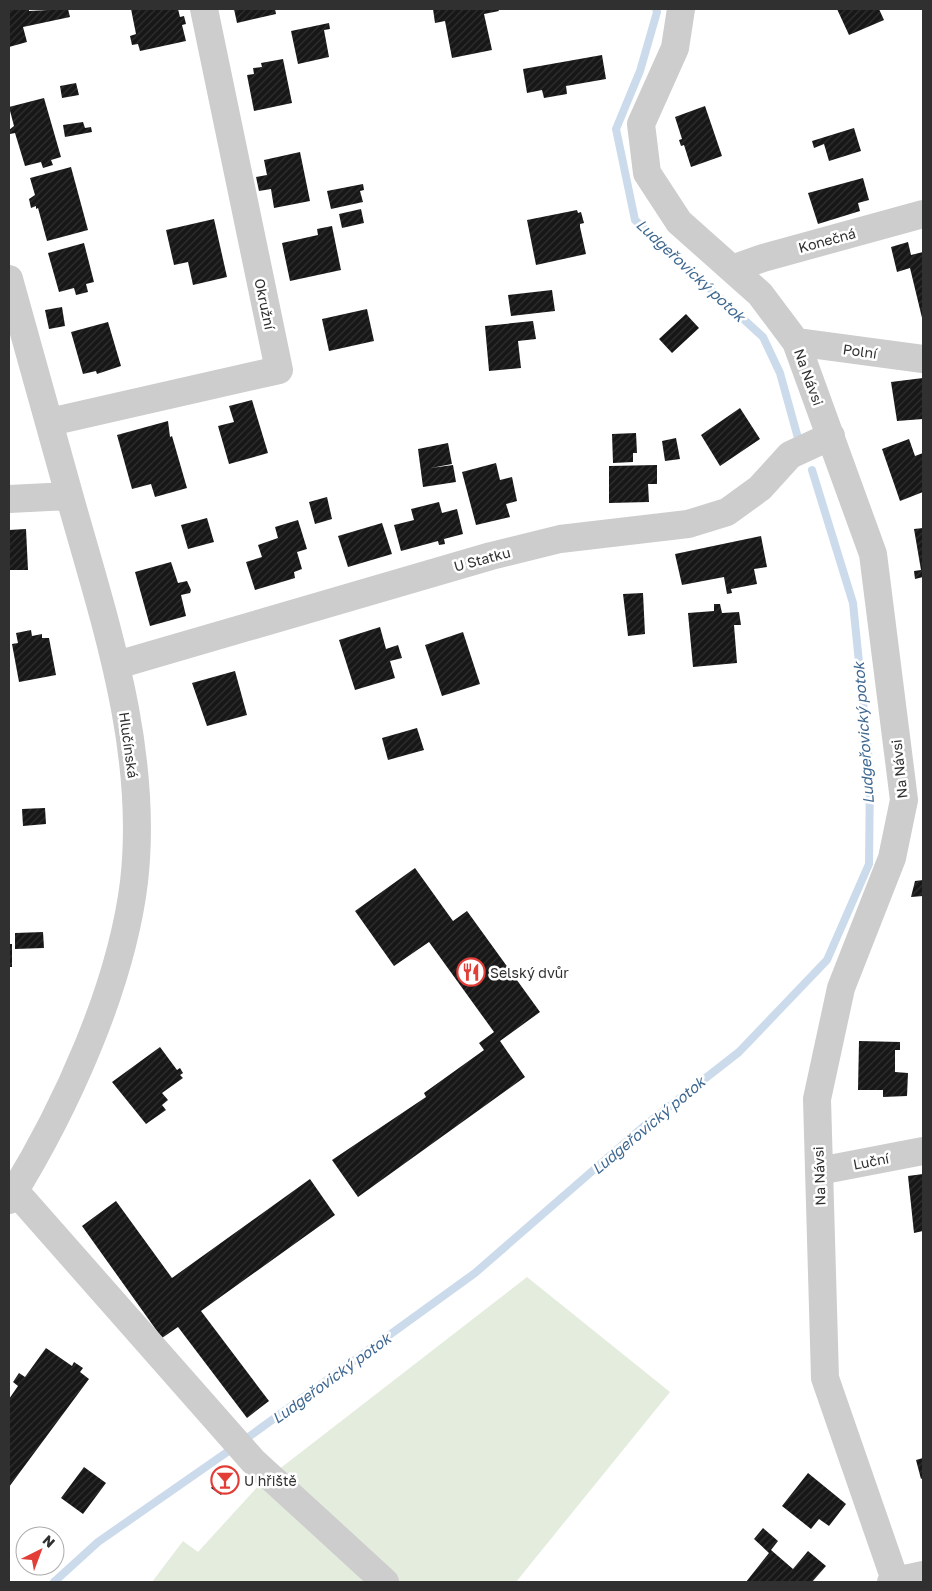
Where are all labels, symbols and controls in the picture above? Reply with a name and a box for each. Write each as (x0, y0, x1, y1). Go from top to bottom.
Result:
water label: Ludgeřovický potok (632, 215, 750, 327)
street label: Konečná (796, 224, 858, 256)
street label: Okružní (251, 277, 279, 332)
street label: Polní (842, 340, 879, 362)
street label: Na Návsi (791, 346, 827, 408)
street label: U Statku (452, 543, 512, 575)
water label: Ludgeřovický potok (849, 660, 878, 805)
street label: Hlučínská (116, 711, 142, 779)
street label: Na Návsi (887, 739, 911, 799)
restaurant icon: Selský dvůr (456, 957, 486, 987)
place label: Selský dvůr (490, 964, 569, 981)
water label: Ludgeřovický potok (588, 1071, 710, 1178)
street label: Na Návsi (809, 1146, 829, 1206)
street label: Luční (852, 1149, 892, 1173)
water label: Ludgeřovický potok (268, 1328, 396, 1428)
bar icon: U hřiště (210, 1465, 240, 1495)
place label: U hřiště (244, 1472, 297, 1489)
north arrow (15, 1526, 65, 1576)
text: N (39, 1531, 59, 1551)

